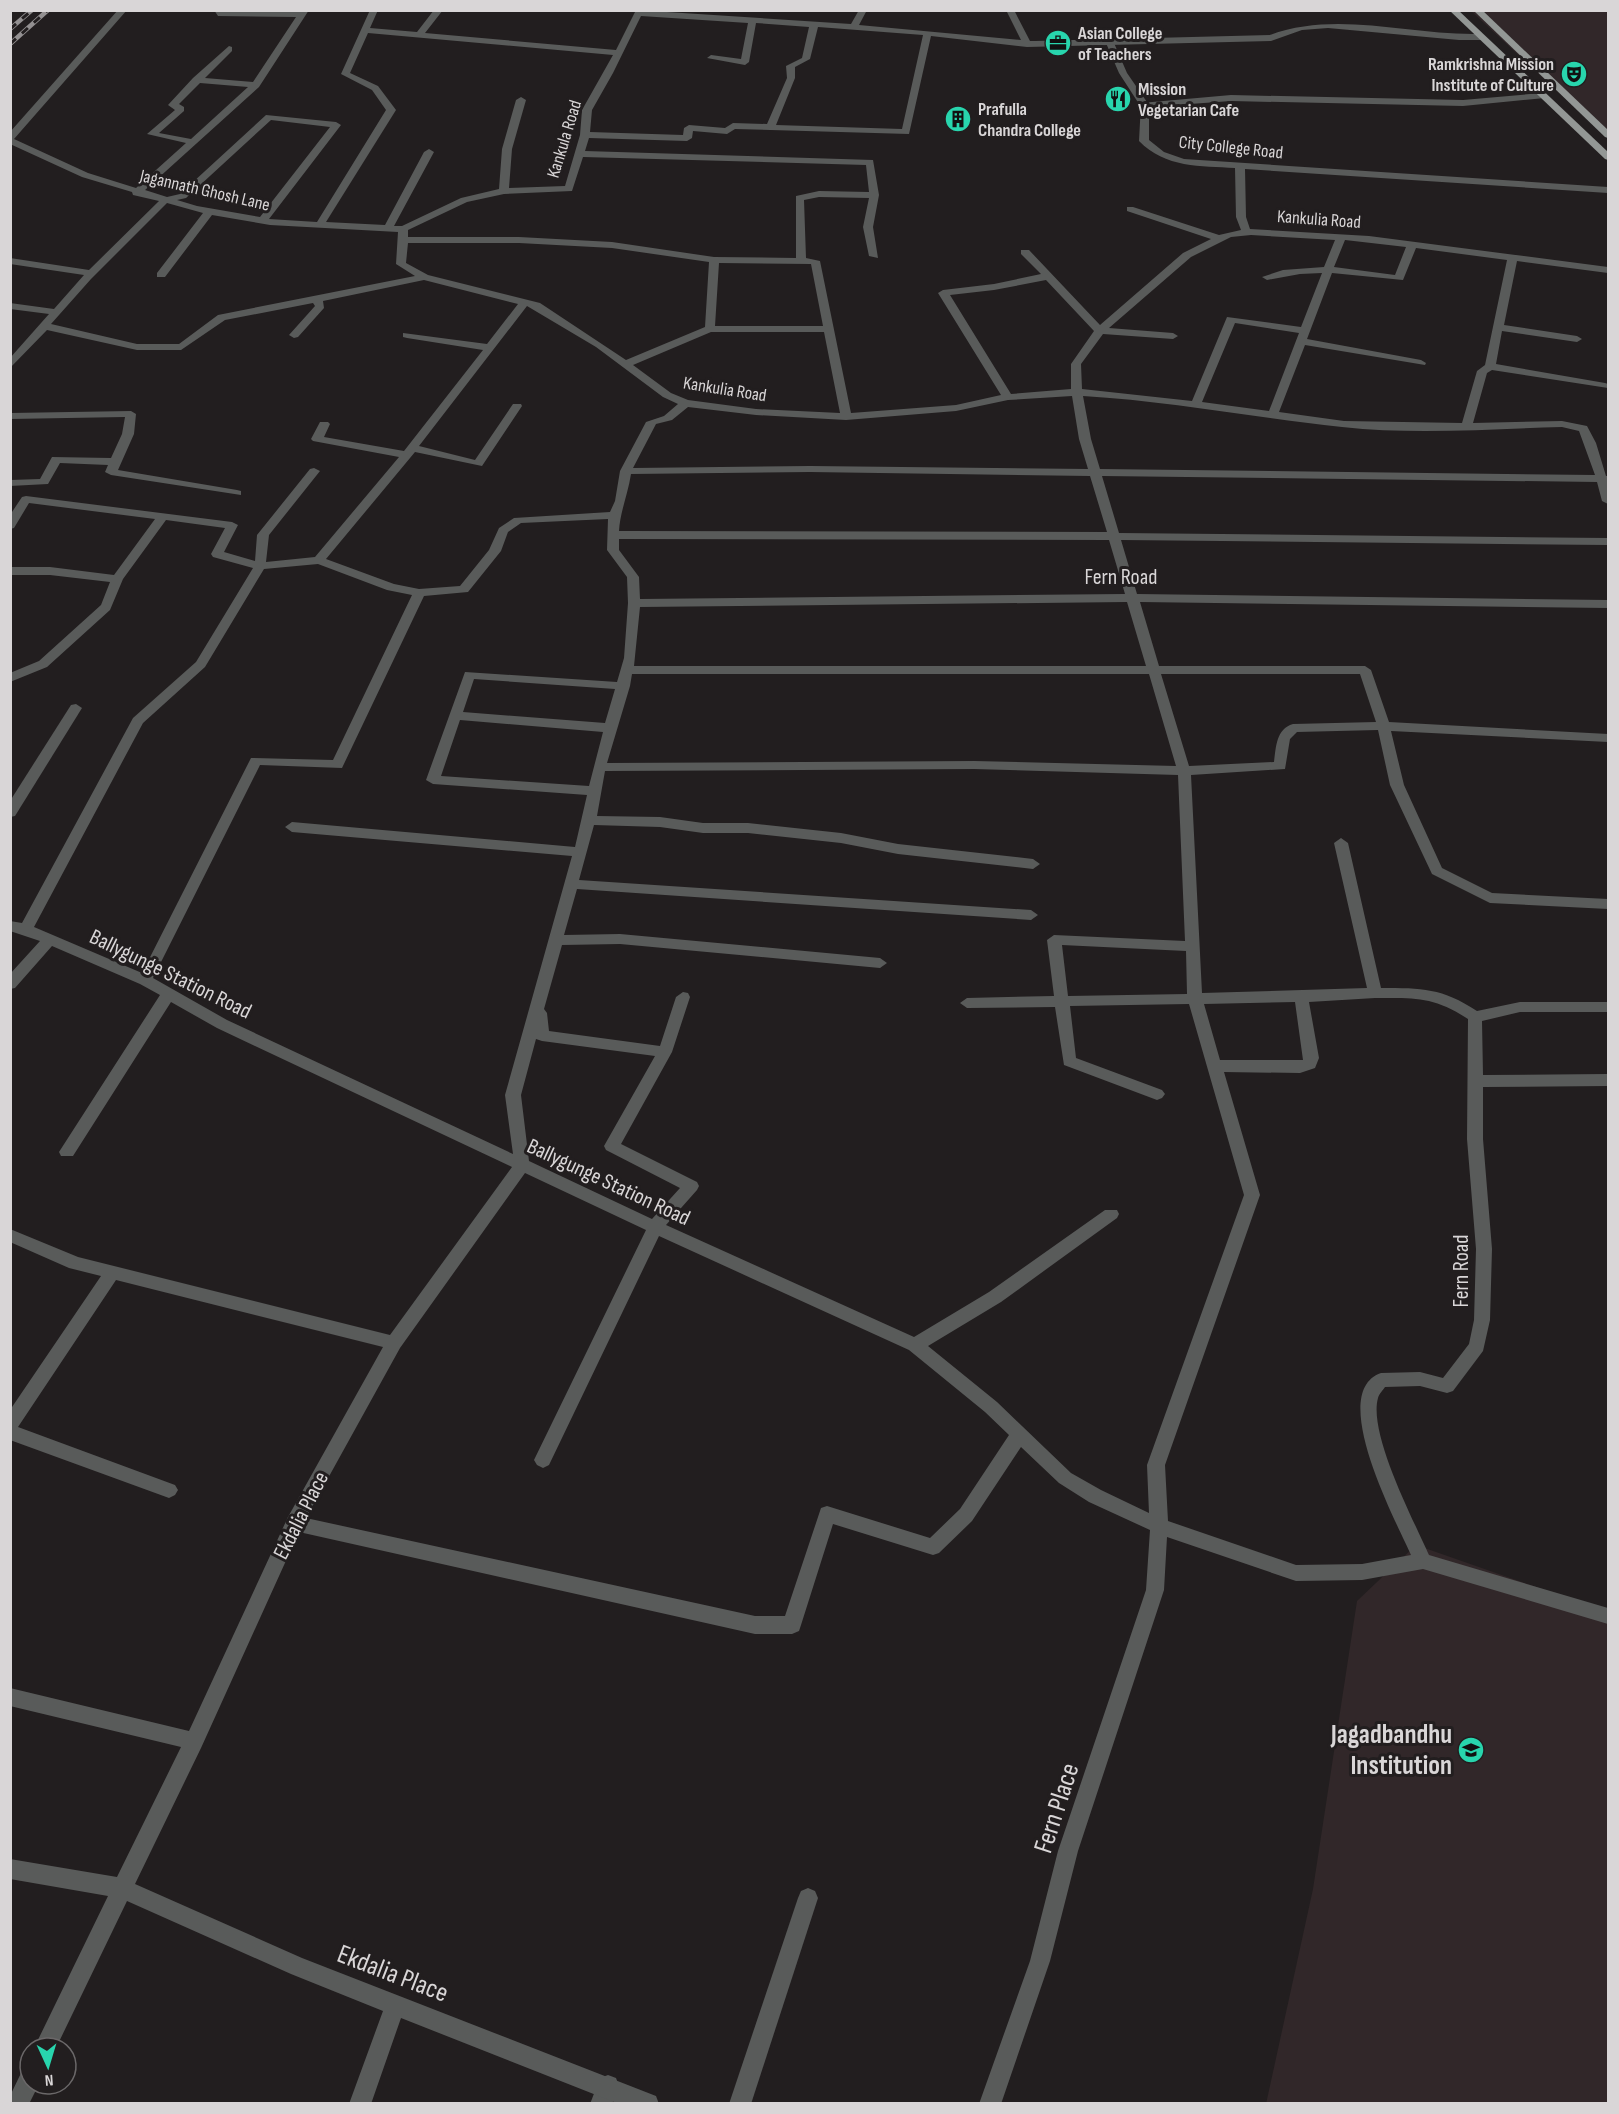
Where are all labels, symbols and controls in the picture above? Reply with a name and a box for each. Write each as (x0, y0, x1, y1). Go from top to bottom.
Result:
place label: Asian College of Teachers (1077, 23, 1162, 65)
office icon: Asian College of Teachers (1043, 28, 1073, 58)
place label: Ramkrishna Mission Institute of Culture (1428, 54, 1554, 96)
theatre icon: Ramkrishna Mission Institute of Culture (1559, 59, 1589, 89)
place label: Mission Vegetarian Cafe (1138, 79, 1239, 121)
restaurant icon: Mission Vegetarian Cafe (1103, 84, 1133, 114)
street label: Kankula Road (543, 98, 586, 181)
place label: Prafulla Chandra College (978, 99, 1081, 141)
building icon: Prafulla Chandra College (943, 104, 973, 134)
street label: City College Road (1178, 132, 1284, 163)
street label: Jagannath Ghosh Lane (137, 165, 272, 216)
street label: Kankulia Road (1276, 206, 1362, 233)
street label: Kankulia Road (682, 373, 768, 406)
street label: Fern Road (1085, 564, 1157, 591)
street label: Ballygunge Station Road (85, 923, 256, 1025)
street label: Ballygunge Station Road (523, 1133, 694, 1232)
street label: Fern Road (1448, 1235, 1475, 1307)
street label: Ekdalia Place (268, 1467, 335, 1564)
place label: Jagadbandhu Institution (1330, 1719, 1452, 1782)
school or university icon: Jagadbandhu Institution (1456, 1735, 1486, 1765)
street label: Fern Place (1027, 1759, 1086, 1857)
street label: Ekdalia Place (333, 1938, 453, 2010)
north arrow (18, 2036, 78, 2096)
text: N (44, 2070, 54, 2089)

